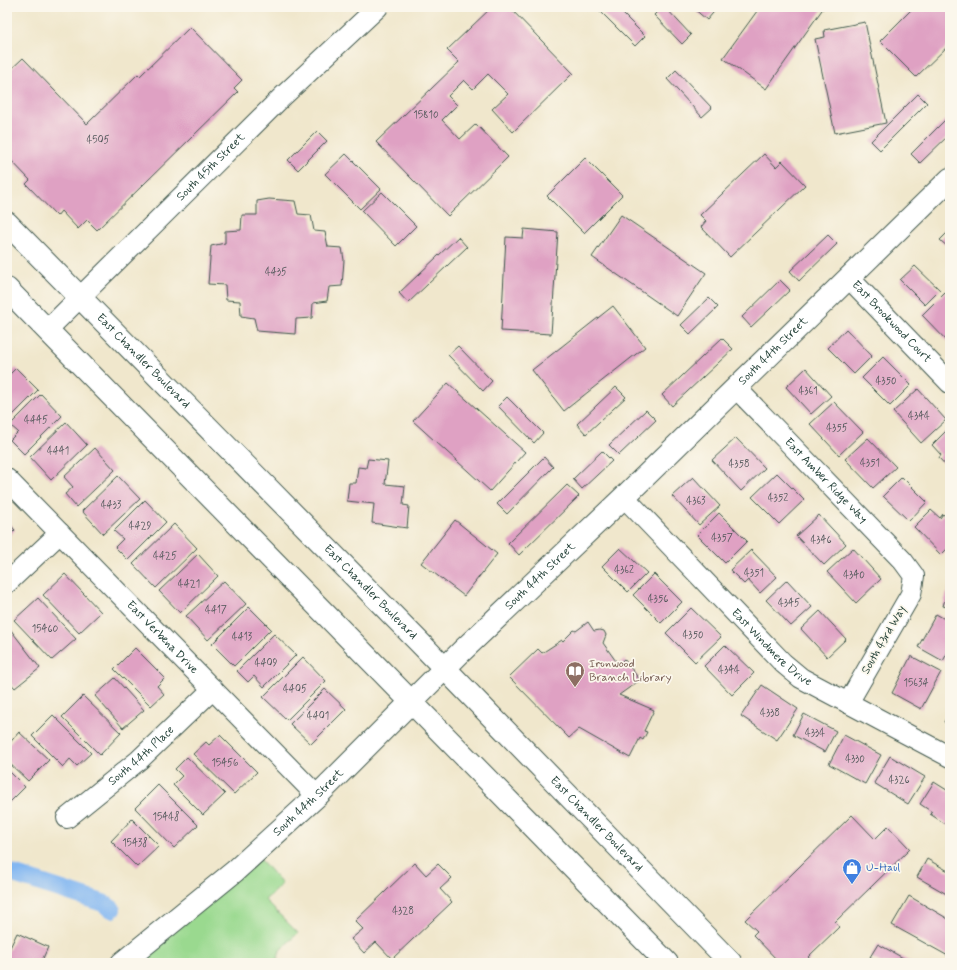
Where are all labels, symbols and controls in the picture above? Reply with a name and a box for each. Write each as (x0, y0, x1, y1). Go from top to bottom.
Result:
house number: 15810 (413, 109, 439, 122)
street label: South 45th Street (173, 130, 249, 205)
house number: 4505 (86, 134, 110, 147)
house number: 4435 (265, 266, 287, 279)
street label: East Brookwood Court (848, 277, 935, 367)
street label: East Chandler Boulevard (93, 310, 193, 412)
street label: South 44th Street (735, 314, 812, 389)
house number: 4350 (875, 375, 897, 388)
house number: 4361 (798, 385, 818, 398)
house number: 4344 (908, 410, 930, 423)
house number: 4445 (24, 414, 48, 427)
house number: 4355 (826, 422, 848, 435)
street label: East Amber Ridge Way (781, 435, 871, 527)
house number: 4441 (47, 445, 69, 458)
house number: 4351 (860, 457, 880, 470)
house number: 4358 (728, 458, 750, 471)
house number: 4352 (768, 492, 788, 505)
house number: 4363 (686, 495, 706, 508)
house number: 4433 (101, 499, 122, 512)
house number: 4429 (129, 520, 151, 533)
house number: 4357 (711, 532, 733, 545)
house number: 4346 (810, 534, 832, 547)
street label: South 44th Street (502, 539, 579, 614)
street label: East Chandler Boulevard (320, 541, 421, 643)
house number: 4425 (153, 550, 177, 563)
house number: 4362 (614, 564, 634, 577)
house number: 4351 (744, 567, 764, 580)
house number: 4340 (843, 569, 865, 582)
house number: 4421 (178, 578, 200, 591)
house number: 4356 (648, 593, 668, 606)
house number: 4345 (778, 597, 800, 610)
street label: East Verbena Drive (123, 598, 202, 678)
street label: South 43rd Way (858, 602, 910, 677)
house number: 4417 (205, 604, 227, 617)
street label: East Windmere Drive (727, 605, 814, 690)
house number: 15460 (32, 623, 59, 636)
house number: 4350 (682, 629, 704, 642)
house number: 4413 (232, 631, 253, 644)
place label: Ironwood Branch Library (589, 656, 672, 686)
house number: 4409 (255, 657, 277, 670)
library icon: Ironwood Branch Library (564, 660, 586, 688)
house number: 4344 (718, 664, 740, 677)
house number: 15634 (903, 677, 929, 690)
house number: 4405 (283, 683, 307, 696)
house number: 4338 (760, 707, 780, 720)
house number: 4401 (307, 710, 329, 723)
street label: South 44th Place (105, 722, 178, 790)
house number: 4334 (805, 727, 825, 740)
house number: 4330 (845, 753, 865, 766)
house number: 15456 (211, 757, 239, 770)
street label: South 44th Street (270, 766, 347, 840)
street label: East Chandler Boulevard (546, 773, 646, 876)
house number: 4326 (888, 774, 910, 787)
house number: 15448 (153, 810, 180, 824)
house number: 15438 (122, 836, 148, 850)
shop icon: U-Haul (841, 857, 863, 885)
place label: U-Haul (866, 860, 900, 876)
house number: 4328 (392, 905, 414, 918)

